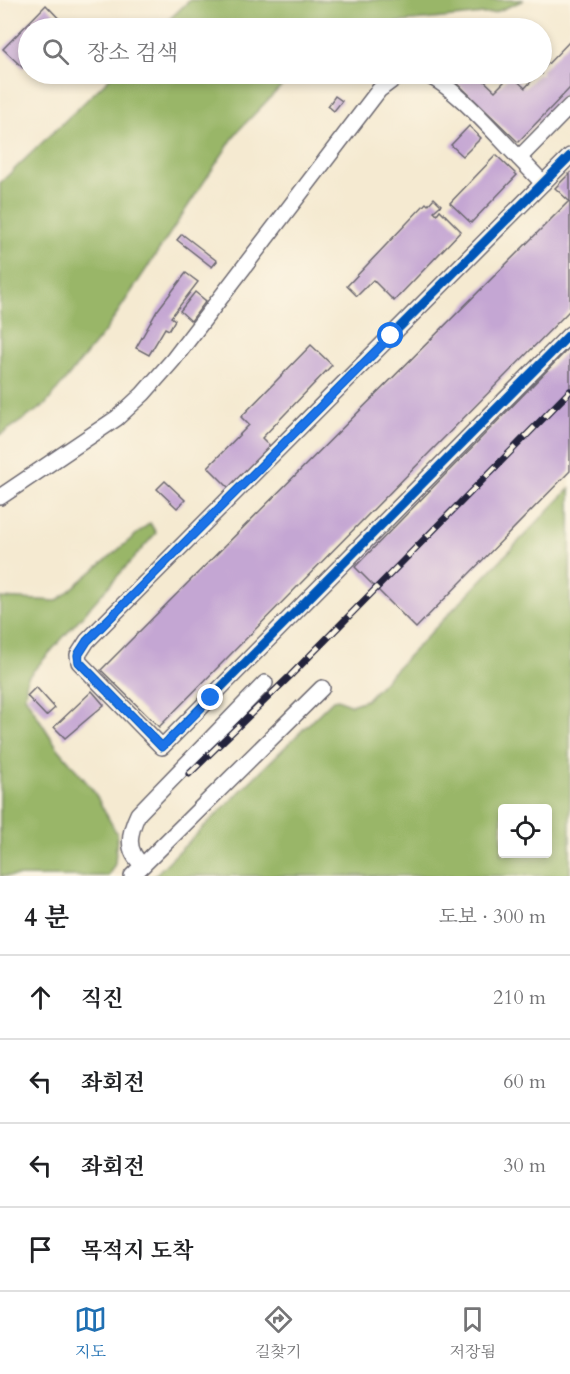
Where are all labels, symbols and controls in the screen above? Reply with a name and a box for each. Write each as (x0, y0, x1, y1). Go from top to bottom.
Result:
search box (18, 18, 552, 84)
icon: search (39, 35, 72, 68)
text: 장소 검색 (87, 38, 178, 68)
route start (377, 322, 403, 348)
route end (197, 684, 223, 710)
map controls (498, 804, 552, 858)
button: locate (498, 804, 552, 858)
text: 4 분 (24, 900, 69, 935)
text: 도보 · 300 m (439, 903, 546, 930)
icon: ahead (24, 981, 57, 1014)
text: 직진 (81, 984, 124, 1014)
text: 210 m (493, 984, 546, 1011)
icon: left (24, 1065, 57, 1098)
text: 좌회전 (81, 1068, 145, 1098)
text: 60 m (503, 1068, 546, 1095)
icon: left (24, 1149, 57, 1182)
text: 좌회전 (81, 1152, 145, 1182)
text: 30 m (503, 1152, 546, 1179)
icon: arrive (24, 1233, 57, 1266)
text: 목적지 도착 (81, 1236, 193, 1266)
tab: 지도 (74, 1303, 107, 1363)
tab: 길찾기 (255, 1303, 301, 1363)
tab: 저장됨 (450, 1303, 496, 1363)

